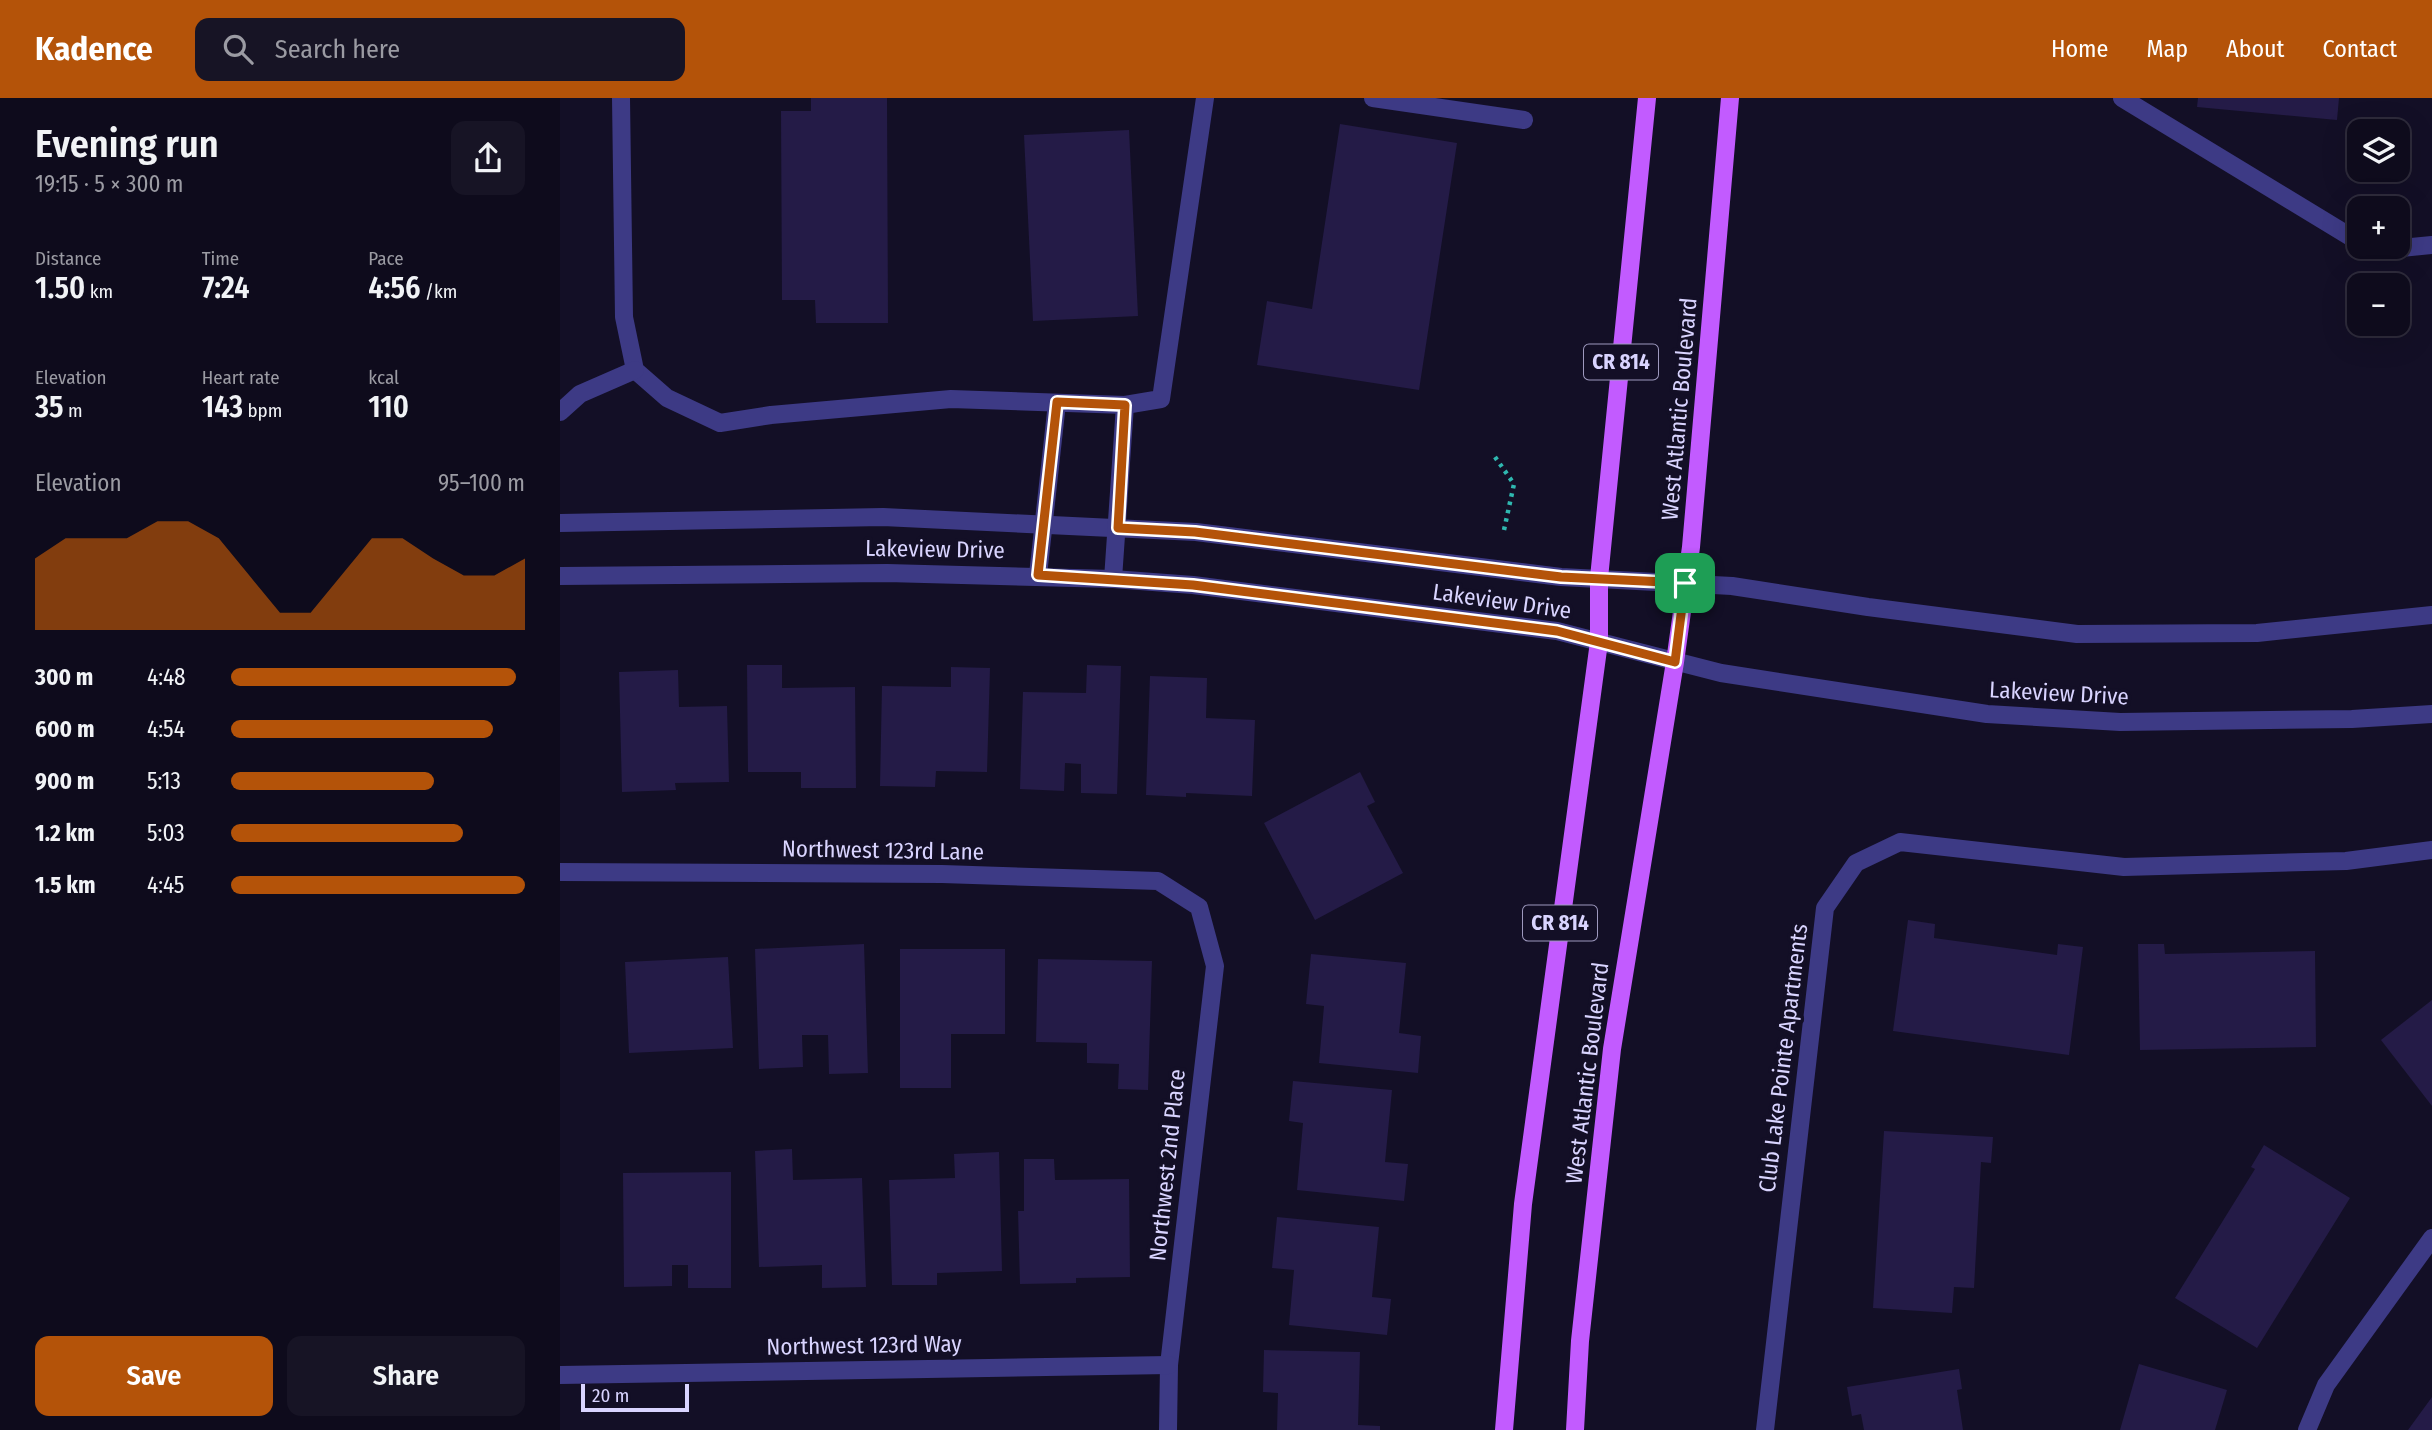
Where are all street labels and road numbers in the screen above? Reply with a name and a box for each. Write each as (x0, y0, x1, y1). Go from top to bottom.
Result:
street label: West Atlantic Boulevard (1655, 297, 1703, 521)
road number: CR 814 (1584, 344, 1658, 380)
street label: Lakeview Drive (865, 534, 1005, 564)
street label: Lakeview Drive (1431, 577, 1573, 625)
street label: Lakeview Drive (1989, 675, 2129, 711)
street label: Northwest 123rd Lane (782, 834, 984, 866)
road number: CR 814 (1523, 906, 1597, 940)
street label: Club Lake Pointe Apartments (1753, 922, 1813, 1194)
street label: West Atlantic Boulevard (1560, 961, 1614, 1185)
street label: Northwest 2nd Place (1143, 1068, 1191, 1262)
street label: Northwest 123rd Way (766, 1329, 963, 1361)

